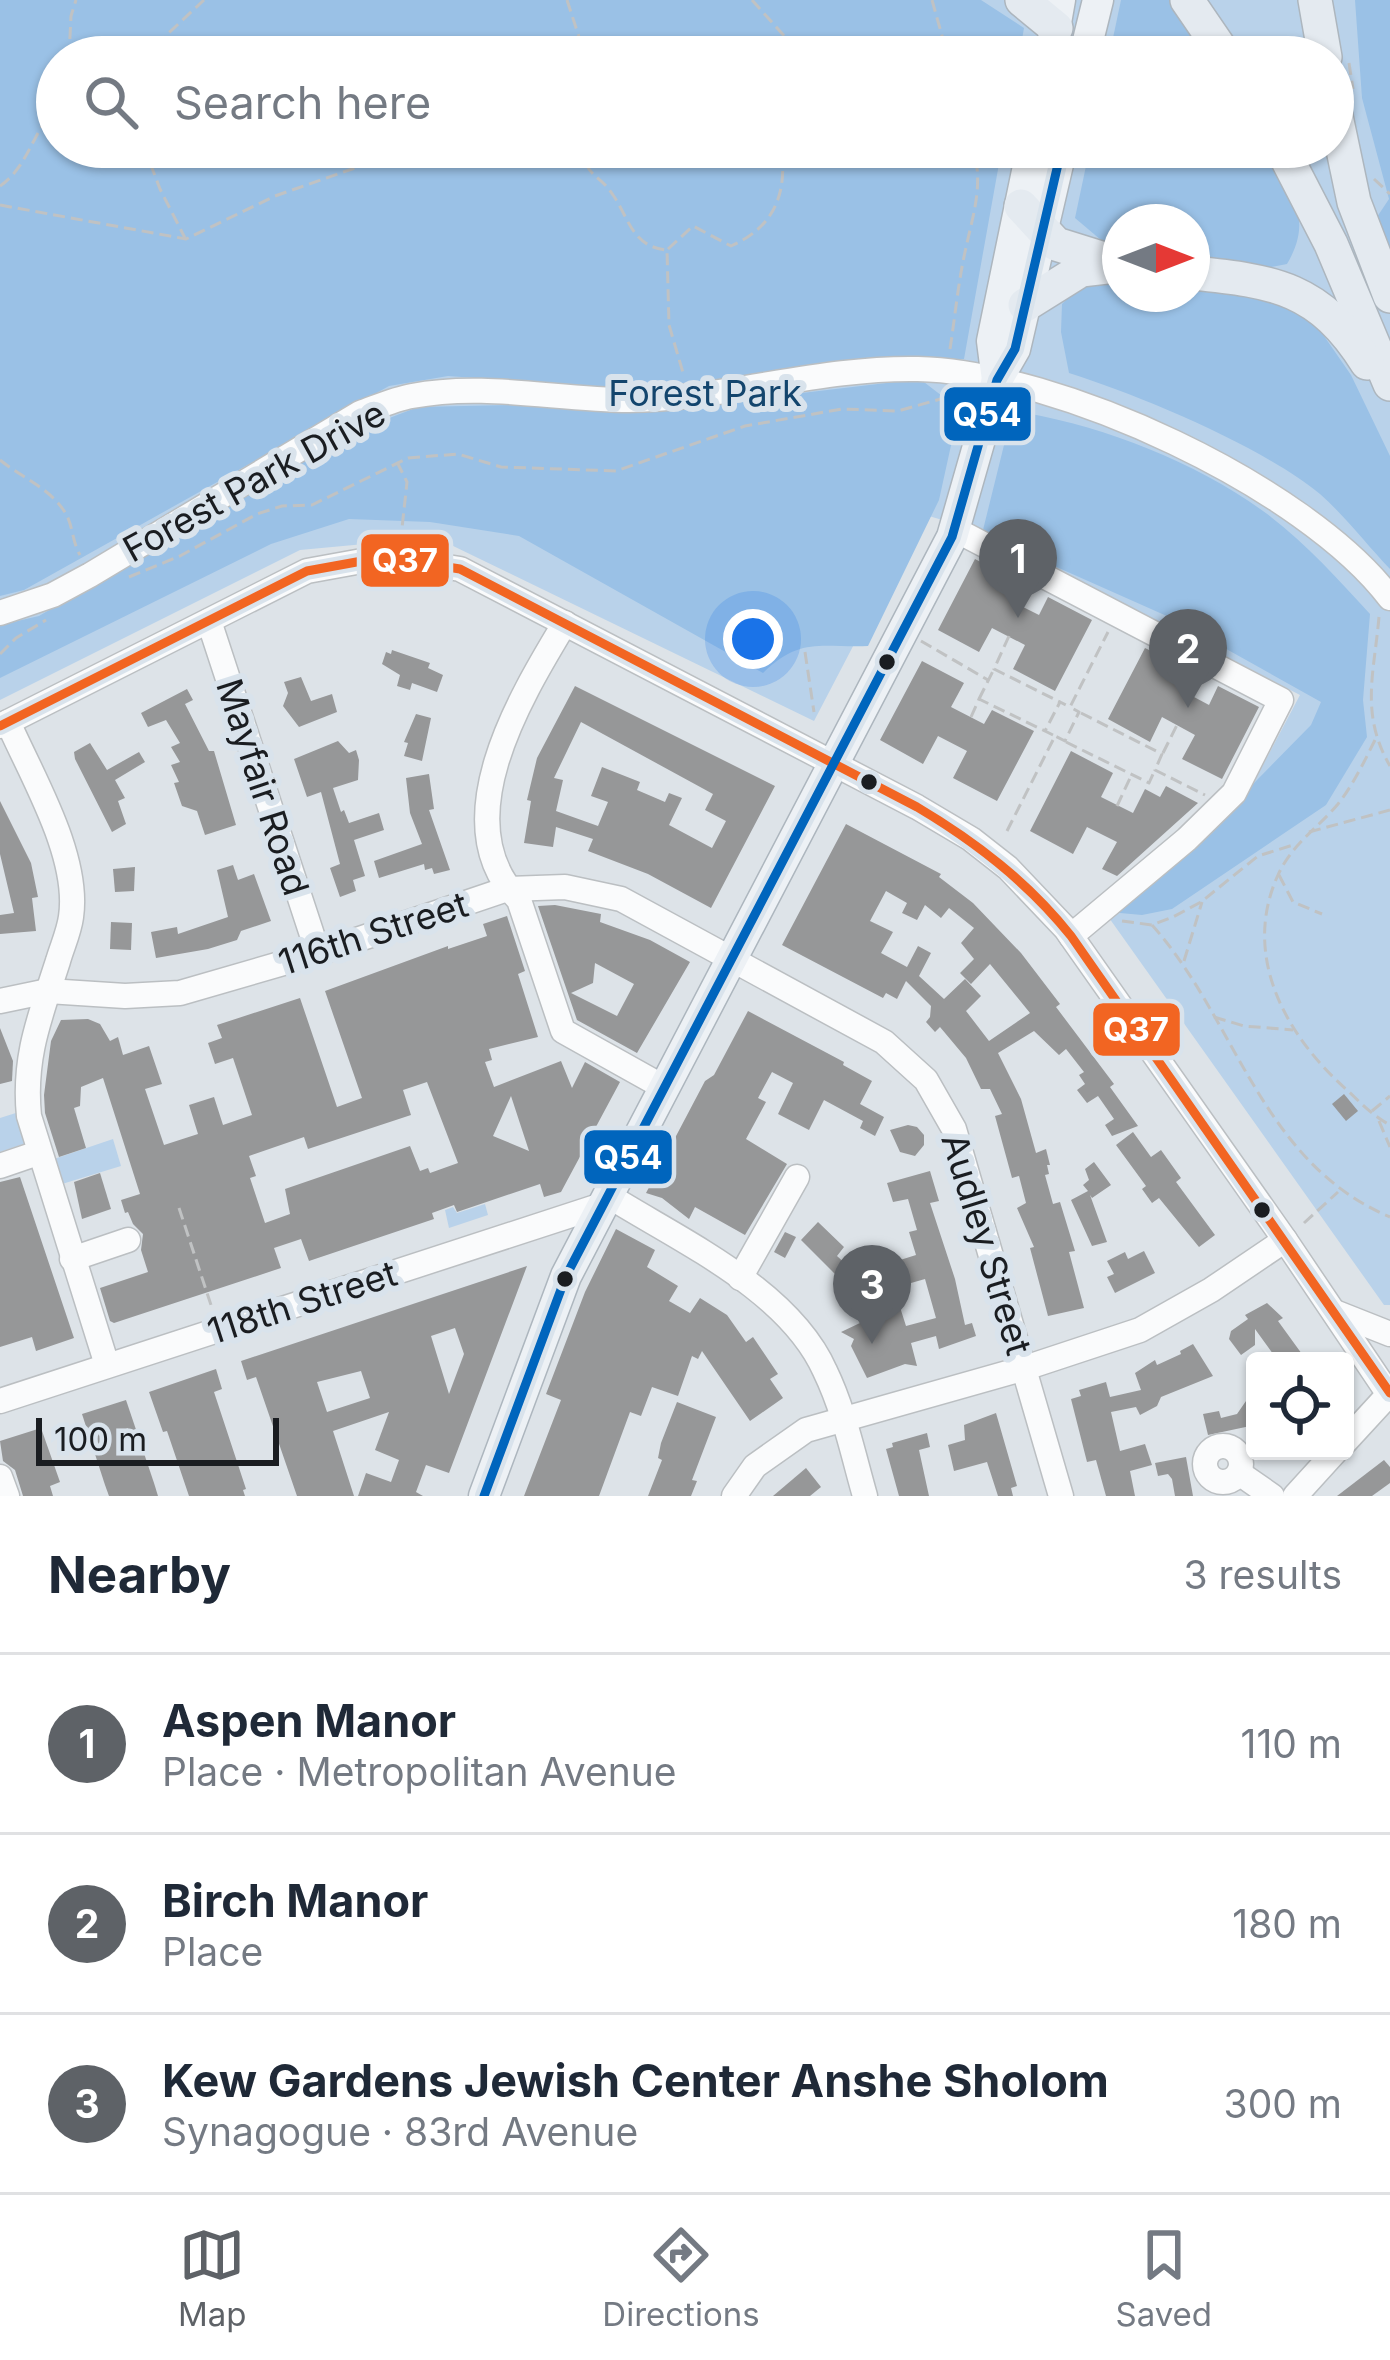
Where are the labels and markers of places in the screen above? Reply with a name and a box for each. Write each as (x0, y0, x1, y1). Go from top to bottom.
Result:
pin: 1 (979, 519, 1057, 618)
pin: 2 (1149, 609, 1227, 708)
unlabelled marker (876, 651, 898, 673)
unlabelled marker (858, 771, 880, 793)
unlabelled marker (1251, 1199, 1273, 1221)
pin: 3 (833, 1245, 911, 1344)
unlabelled marker (554, 1268, 576, 1290)

